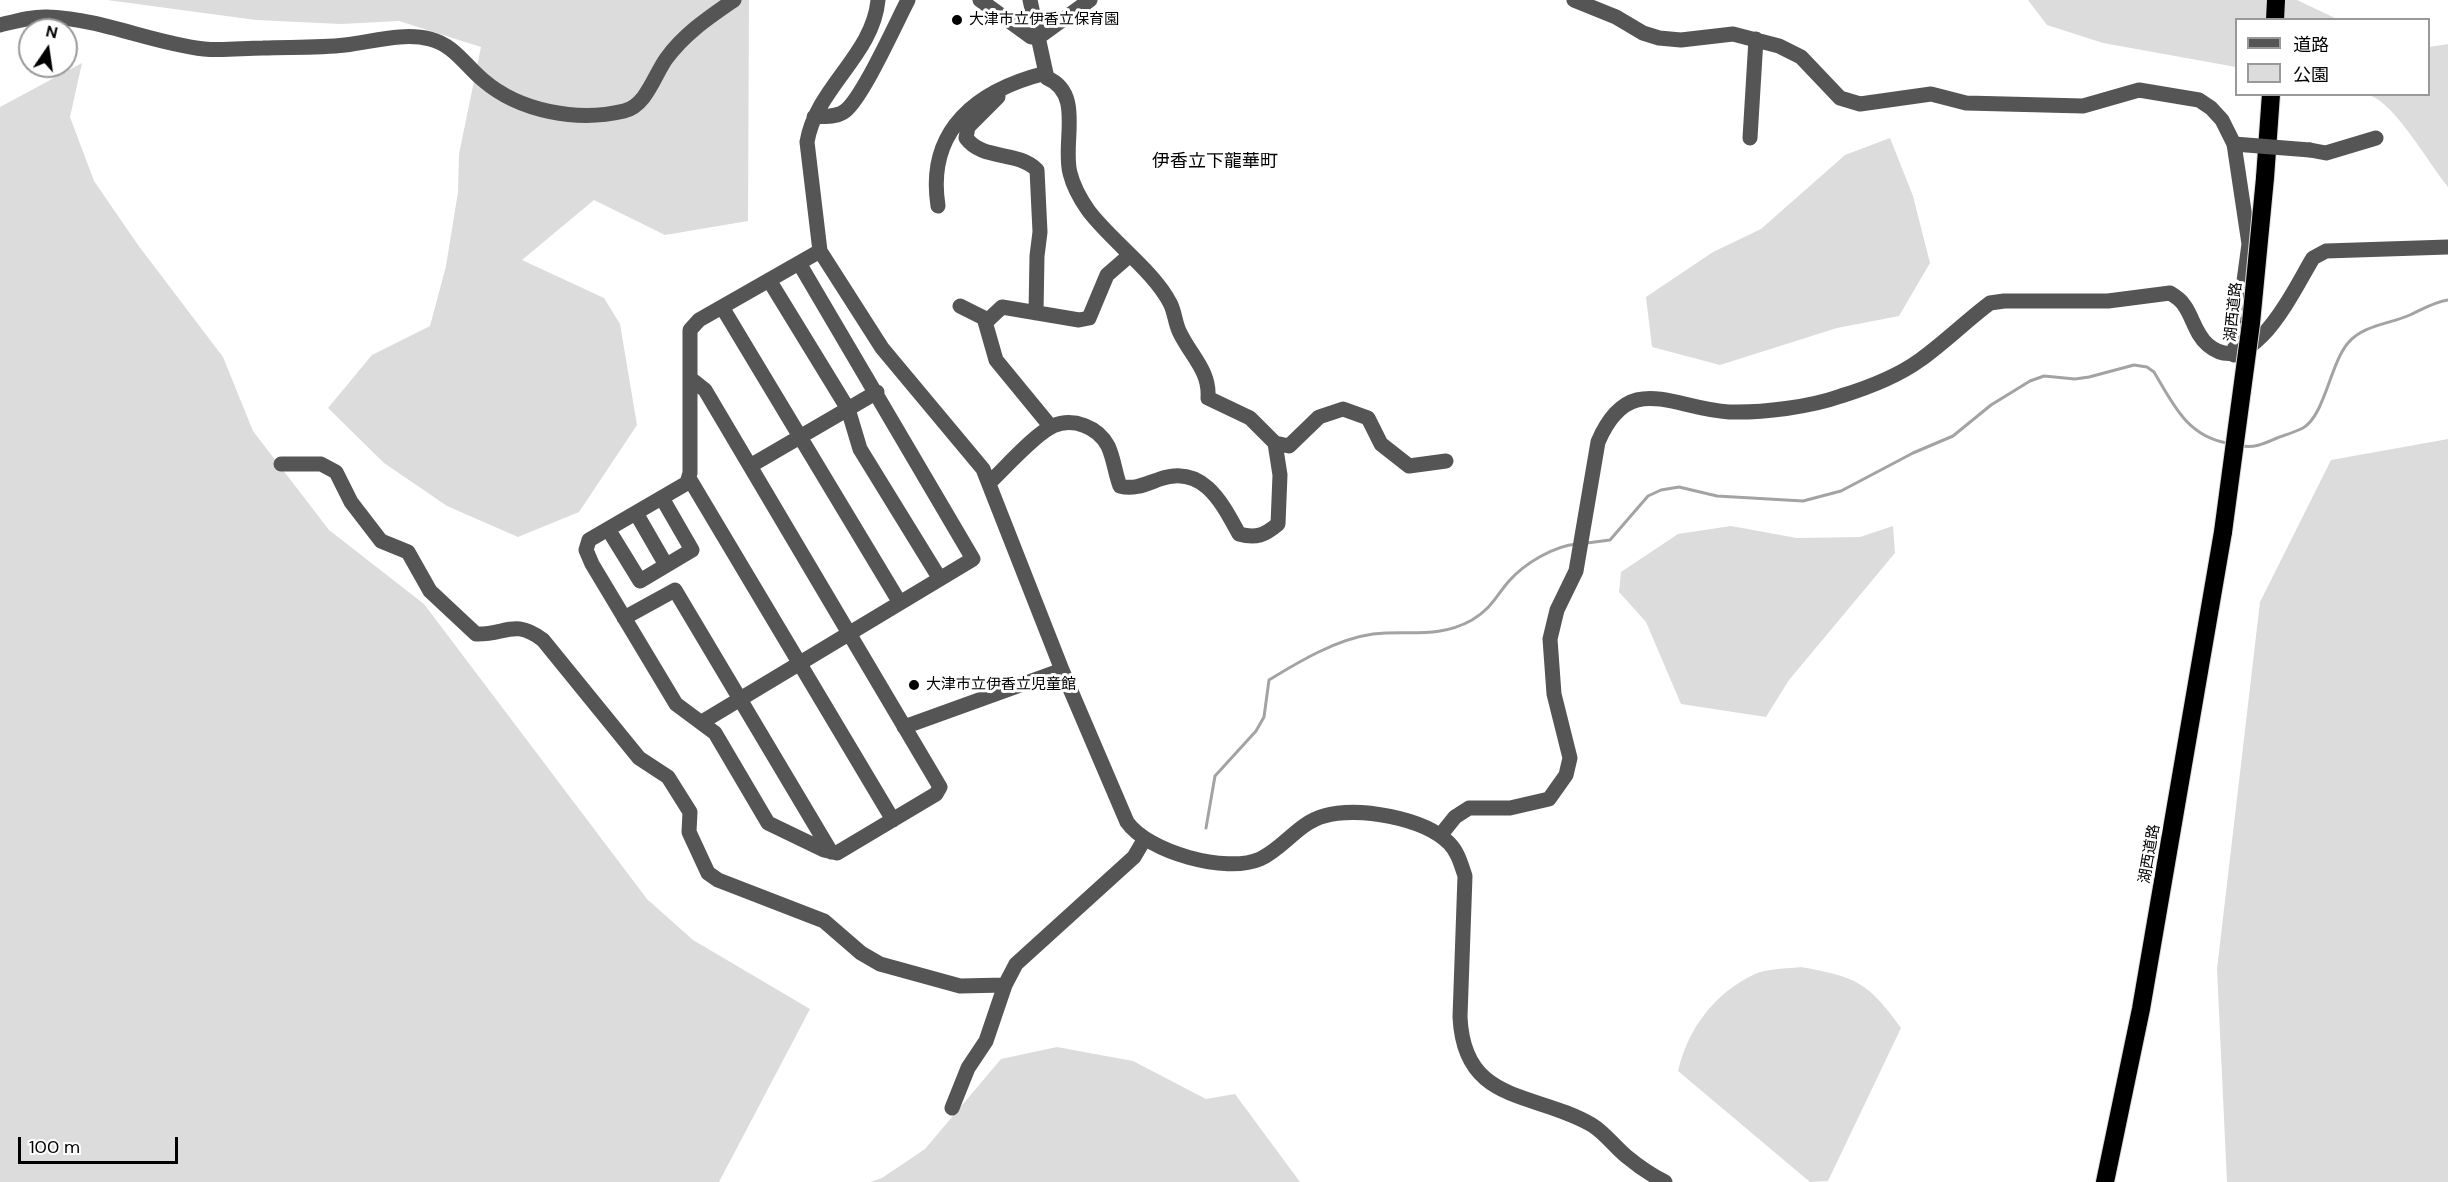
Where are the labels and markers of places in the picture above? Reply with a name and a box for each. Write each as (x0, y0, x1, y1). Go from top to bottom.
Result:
place label: 大津市立伊香立保育園 (969, 11, 1119, 29)
marker: 大津市立伊香立保育園 (950, 13, 964, 27)
place label: 大津市立伊香立児童館 (926, 676, 1076, 694)
marker: 大津市立伊香立児童館 (907, 678, 921, 692)

